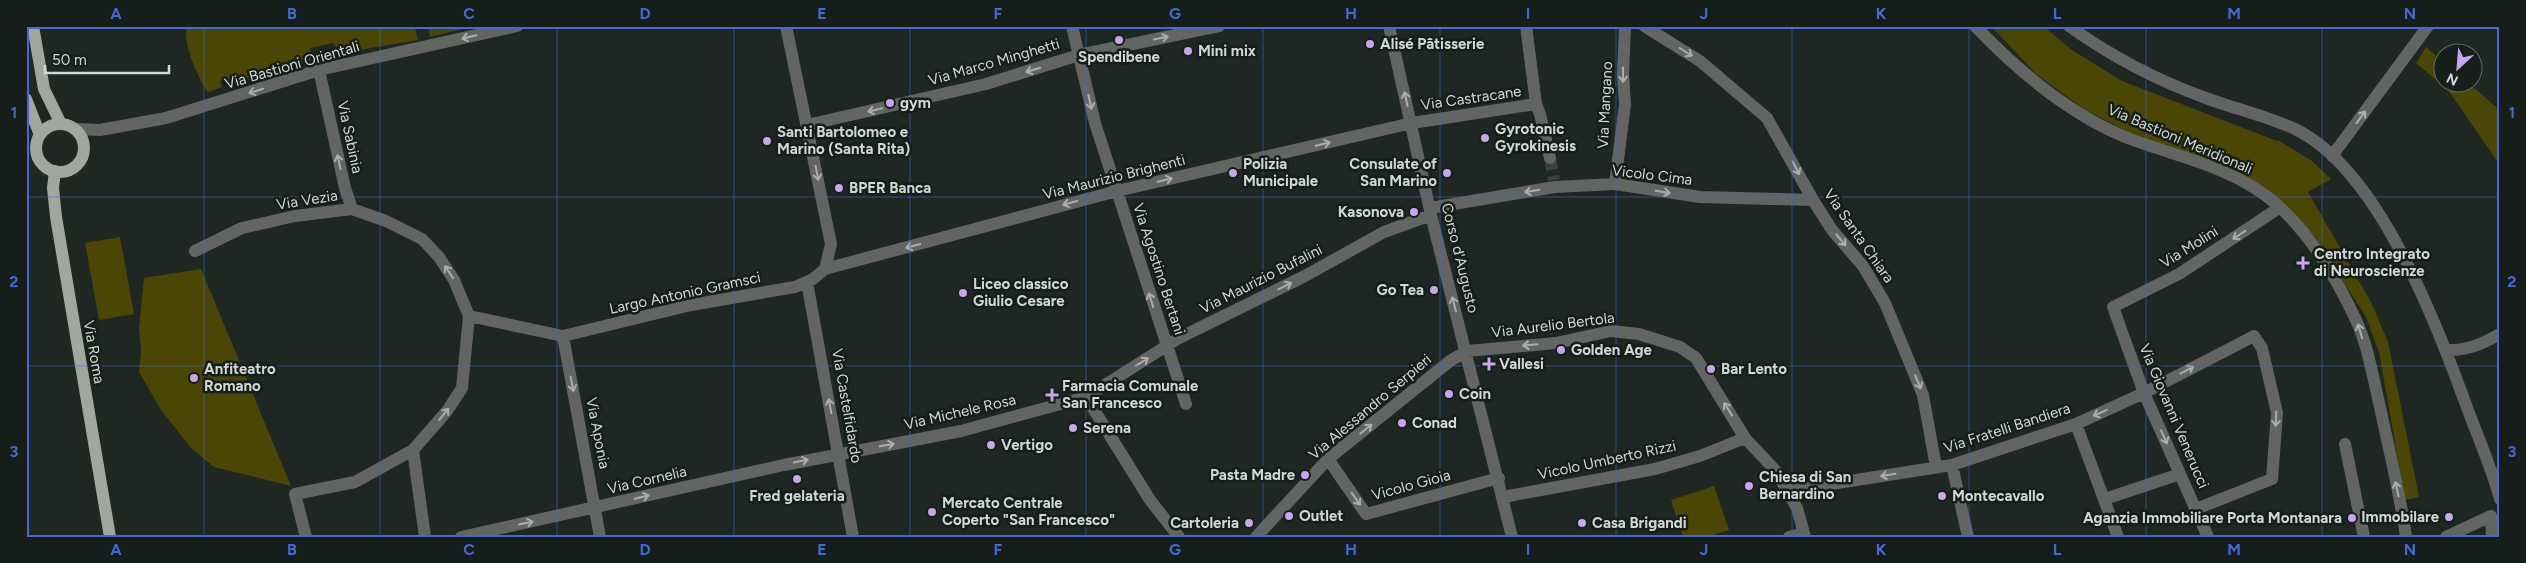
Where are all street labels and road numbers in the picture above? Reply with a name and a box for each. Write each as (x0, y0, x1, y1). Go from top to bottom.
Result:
street label: Via Marco Minghetti (926, 35, 1062, 89)
street label: Via Bastioni Orientali (223, 37, 361, 93)
street label: Via Mangano (1594, 61, 1616, 149)
street label: Via Castracane (1420, 82, 1522, 114)
street label: Via Sabinia (334, 99, 366, 175)
street label: Via Bastioni Meridionali (2105, 100, 2255, 178)
street label: Via Maurizio Brighenti (1041, 151, 1187, 203)
street label: Vicolo Cima (1611, 161, 1693, 189)
street label: Via Vezia (275, 186, 339, 214)
street label: Via Santa Chiara (1820, 186, 1898, 286)
street label: Via Agostino Bertani (1129, 201, 1189, 337)
street label: Corso d'Augusto (1438, 201, 1482, 315)
street label: Via Molini (2157, 222, 2221, 272)
street label: Via Maurizio Bufalini (1197, 240, 1325, 318)
street label: Largo Antonio Gramsci (608, 268, 762, 318)
street label: Via Aurelio Bertola (1490, 309, 1616, 341)
street label: Via Roma (80, 319, 108, 385)
street label: Via Giovanni Venerucci (2135, 341, 2213, 491)
street label: Via Castelfidardo (828, 347, 866, 465)
street label: Via Alessandro Serpieri (1305, 350, 1435, 464)
street label: Via Michele Rosa (902, 390, 1018, 434)
street label: Via Aponia (582, 396, 614, 470)
street label: Via Fratelli Bandiera (1941, 399, 2073, 457)
street label: Vicolo Umberto Rizzi (1536, 437, 1678, 483)
street label: Via Cornelia (606, 462, 688, 498)
street label: Vicolo Gioia (1369, 466, 1453, 504)

